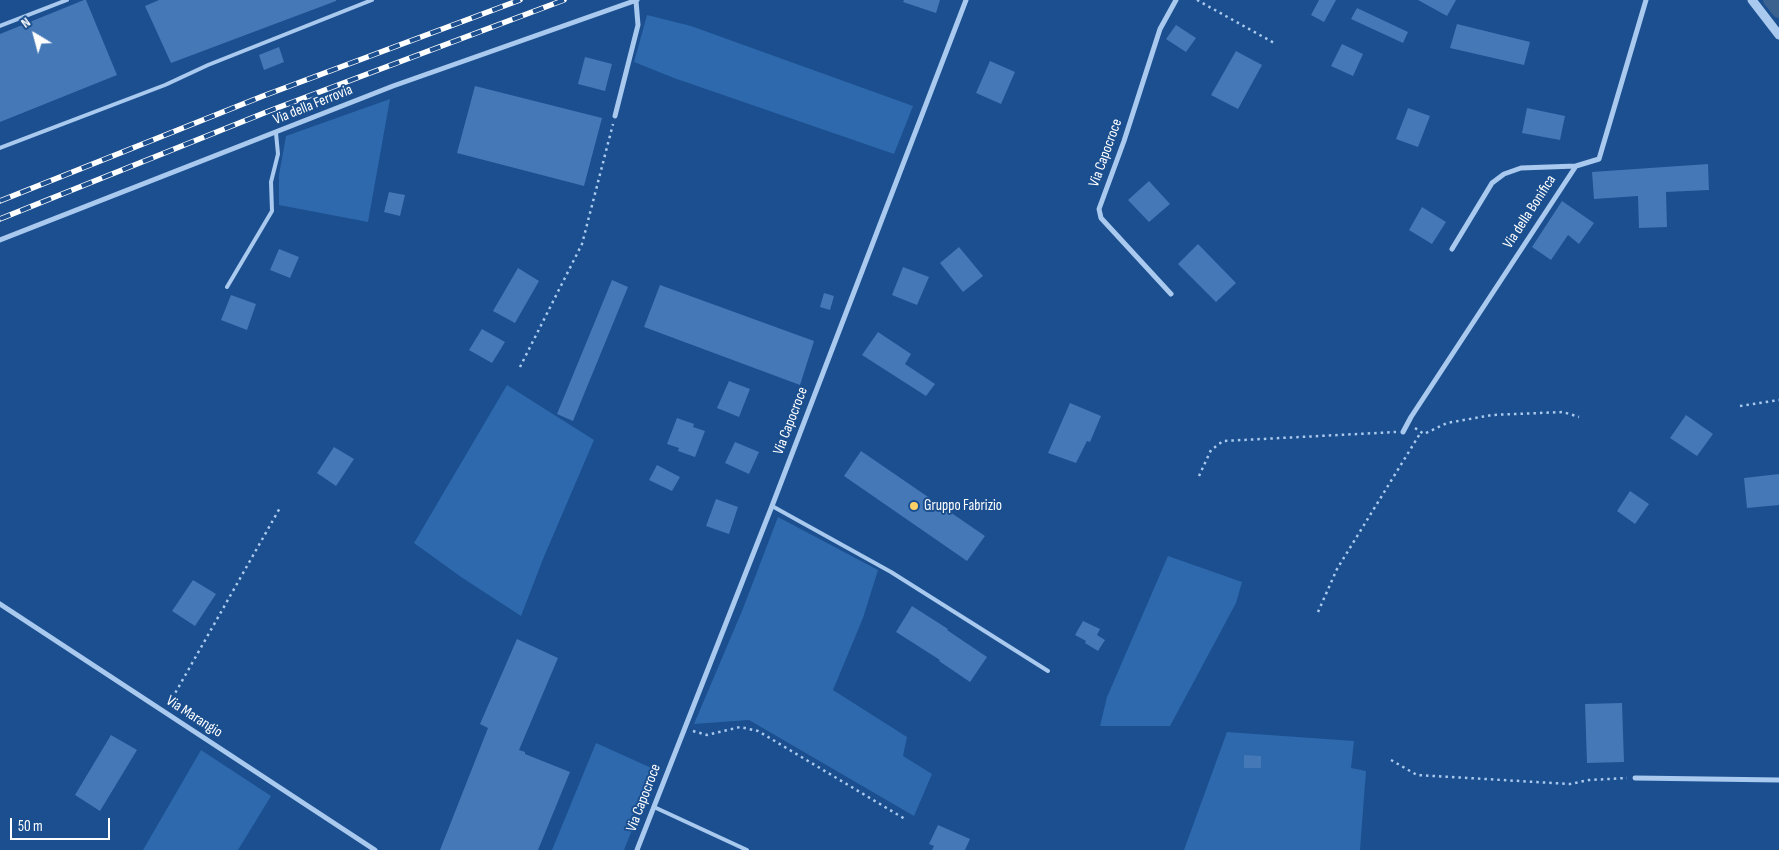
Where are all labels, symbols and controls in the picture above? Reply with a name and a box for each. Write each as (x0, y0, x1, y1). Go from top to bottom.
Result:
north arrow (10, 10, 60, 60)
text: N (18, 14, 34, 32)
street label: Via della Ferrovia (271, 81, 355, 129)
street label: Via Capocroce (1085, 117, 1127, 189)
street label: Via della Bonifica (1500, 172, 1560, 252)
street label: Via Capocroce (770, 385, 812, 457)
place label: Gruppo Fabrizio (924, 497, 1002, 515)
marker: Gruppo Fabrizio (908, 500, 920, 512)
street label: Via Marangio (162, 692, 226, 742)
street label: Via Capocroce (623, 762, 665, 834)
scale bar (12, 808, 112, 840)
text: 50 m (18, 817, 43, 836)

